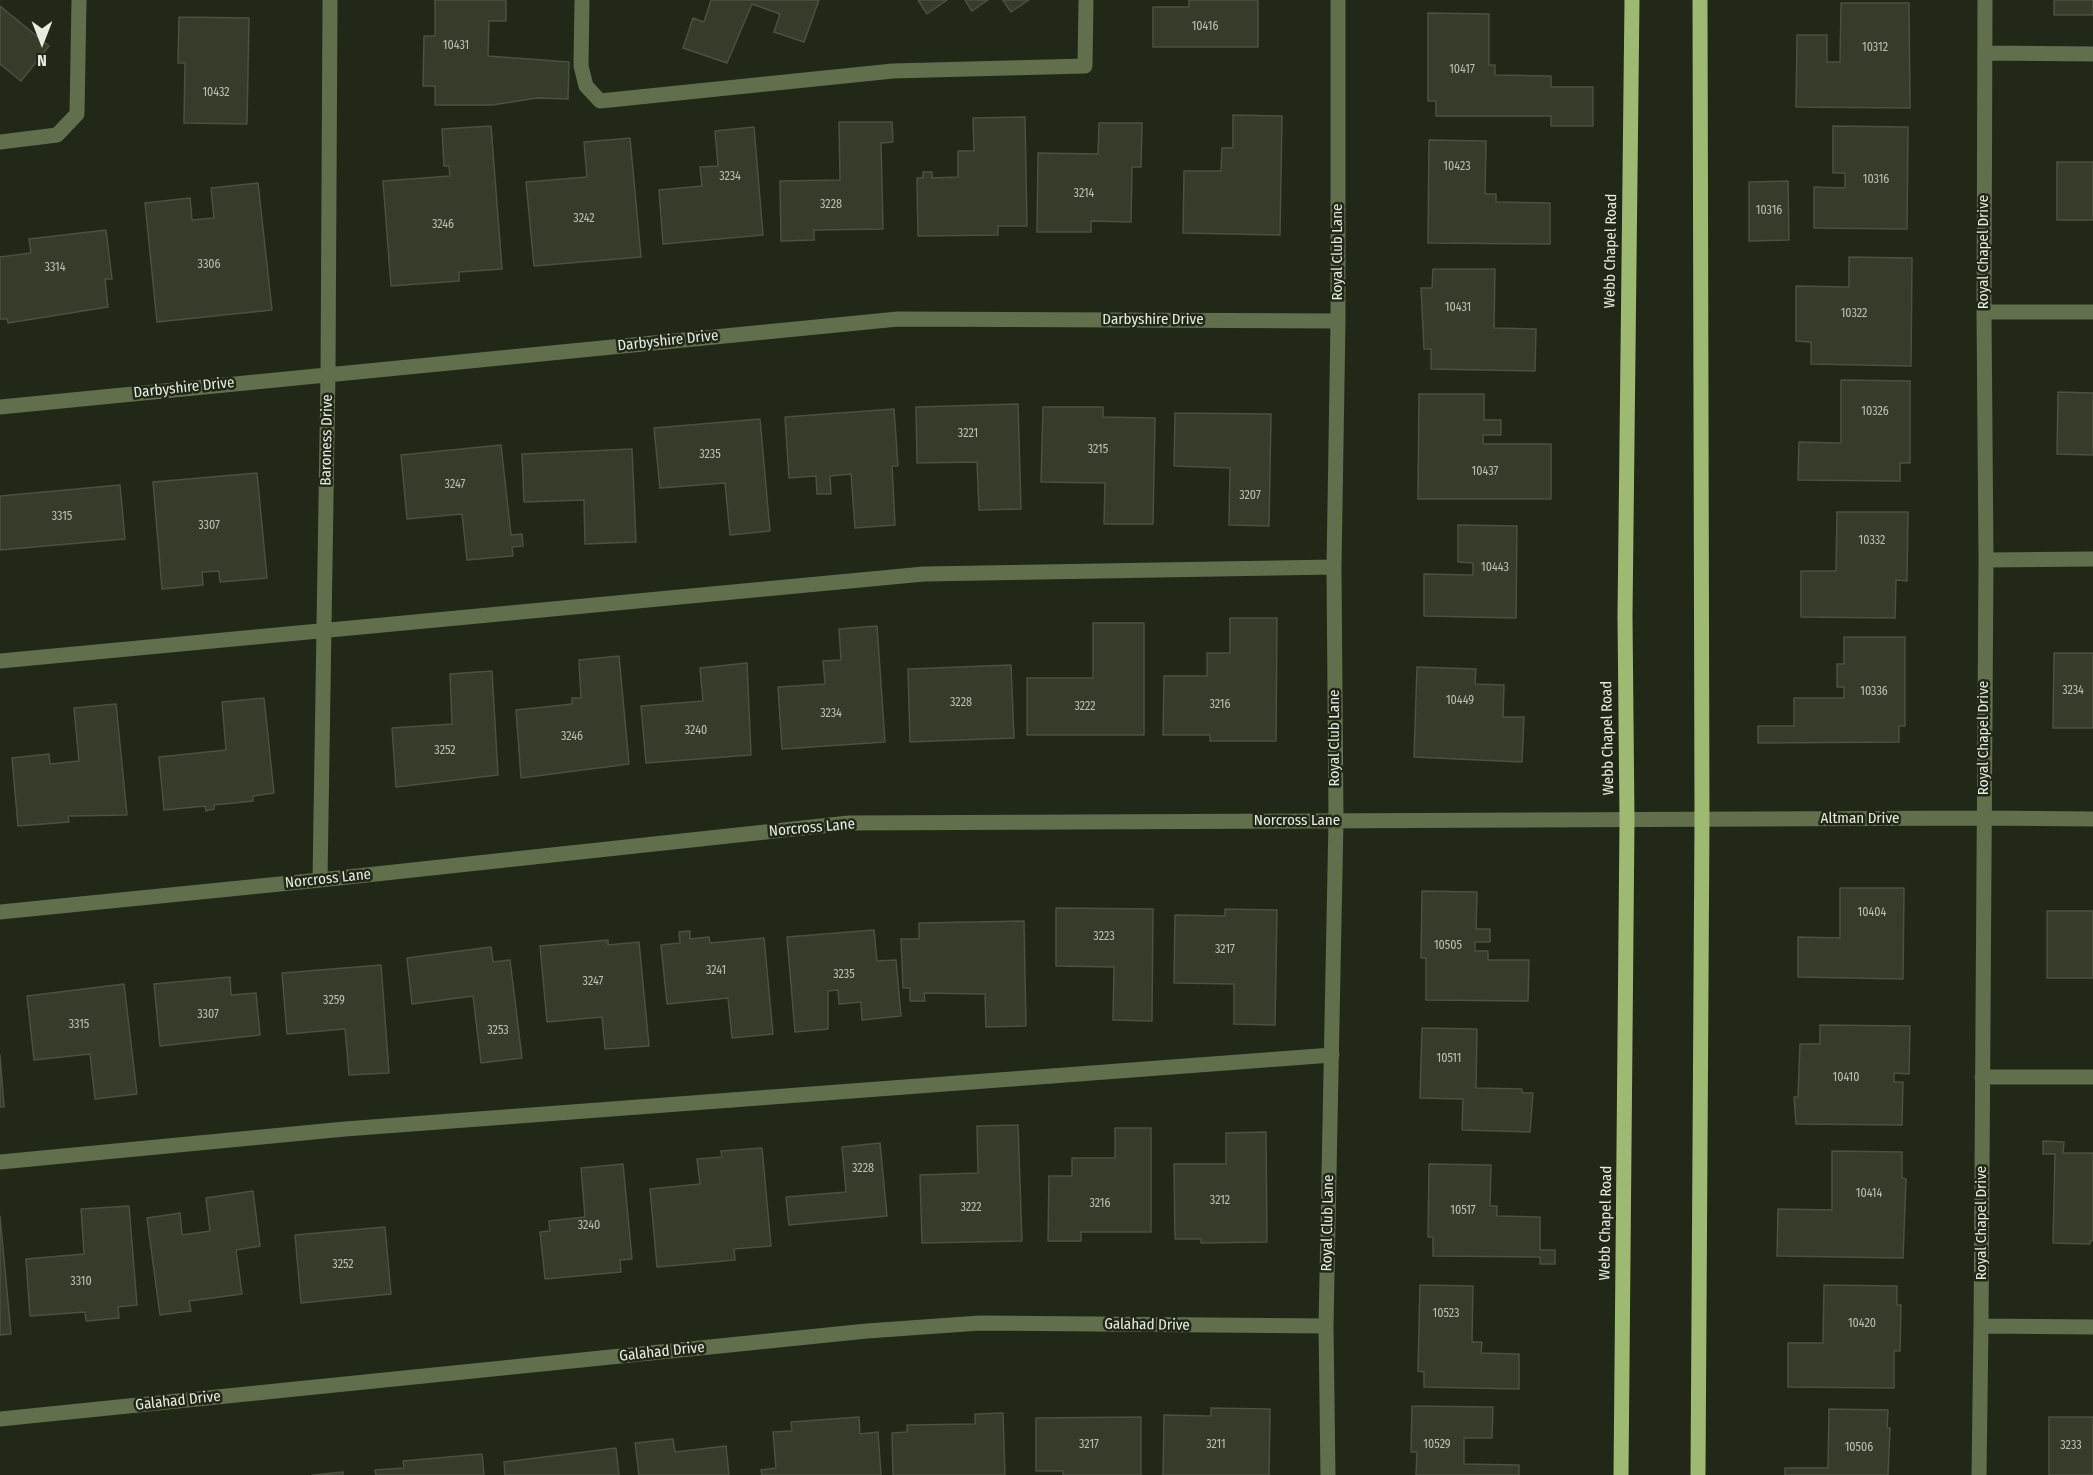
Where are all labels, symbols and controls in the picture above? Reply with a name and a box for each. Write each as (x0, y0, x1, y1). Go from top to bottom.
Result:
north arrow (12, 12, 72, 72)
house number: 10416 (1192, 20, 1218, 34)
house number: 10431 (443, 39, 469, 53)
house number: 10312 (1862, 41, 1888, 55)
text: N (37, 51, 47, 70)
house number: 10417 (1449, 63, 1475, 77)
house number: 10432 (202, 86, 230, 100)
house number: 10423 (1443, 160, 1471, 174)
house number: 3234 (719, 170, 741, 184)
house number: 10316 (1863, 173, 1889, 187)
house number: 3214 (1074, 187, 1094, 201)
street label: Webb Chapel Road (1601, 194, 1621, 308)
street label: Royal Chapel Drive (1975, 195, 1993, 309)
house number: 3228 (820, 198, 842, 212)
street label: Royal Club Lane (1329, 204, 1347, 300)
house number: 10316 (1756, 204, 1782, 218)
house number: 3242 (573, 212, 595, 226)
house number: 3246 (432, 218, 454, 232)
house number: 3306 (197, 258, 221, 272)
house number: 3314 (44, 261, 66, 275)
house number: 10431 (1445, 301, 1471, 315)
house number: 10322 (1841, 307, 1867, 321)
street label: Darbyshire Drive (1102, 311, 1204, 329)
street label: Darbyshire Drive (617, 327, 719, 355)
street label: Darbyshire Drive (133, 374, 235, 402)
street label: Baroness Drive (317, 394, 337, 486)
house number: 10326 (1861, 405, 1889, 419)
house number: 3221 (958, 427, 978, 441)
house number: 3215 (1088, 443, 1108, 457)
house number: 3235 (699, 448, 721, 462)
house number: 10437 (1472, 465, 1498, 479)
house number: 3247 (445, 478, 465, 492)
house number: 3207 (1239, 489, 1261, 503)
house number: 3315 (52, 510, 72, 524)
house number: 3307 (198, 519, 220, 533)
house number: 10332 (1859, 534, 1885, 548)
house number: 10443 (1481, 561, 1509, 575)
street label: Webb Chapel Road (1598, 681, 1618, 795)
street label: Royal Chapel Drive (1975, 681, 1993, 795)
house number: 3234 (2062, 684, 2084, 698)
house number: 10336 (1860, 685, 1888, 699)
street label: Royal Club Lane (1326, 690, 1344, 786)
house number: 10449 (1446, 694, 1474, 708)
house number: 3228 (950, 696, 972, 710)
house number: 3216 (1210, 698, 1230, 712)
house number: 3222 (1074, 700, 1096, 714)
house number: 3234 (820, 707, 842, 721)
house number: 3240 (685, 724, 707, 738)
house number: 3246 (561, 730, 583, 744)
house number: 3252 (434, 744, 456, 758)
street label: Altman Drive (1821, 810, 1899, 828)
street label: Norcross Lane (1254, 812, 1340, 830)
street label: Norcross Lane (768, 815, 856, 841)
street label: Norcross Lane (284, 866, 372, 892)
house number: 10404 (1858, 906, 1886, 920)
house number: 3223 (1093, 930, 1115, 944)
house number: 10505 (1434, 939, 1462, 953)
house number: 3217 (1215, 943, 1235, 957)
house number: 3241 (706, 964, 726, 978)
house number: 3235 (833, 968, 855, 982)
house number: 3247 (583, 975, 603, 989)
house number: 3259 (323, 994, 345, 1008)
house number: 3307 (197, 1008, 219, 1022)
house number: 3315 (69, 1018, 89, 1032)
house number: 3253 (487, 1024, 509, 1038)
house number: 10511 (1436, 1052, 1462, 1066)
house number: 10410 (1832, 1071, 1860, 1085)
house number: 3228 (852, 1162, 874, 1176)
street label: Webb Chapel Road (1596, 1166, 1616, 1280)
street label: Royal Chapel Drive (1973, 1166, 1991, 1280)
street label: Royal Club Lane (1318, 1174, 1338, 1272)
house number: 10414 (1856, 1187, 1882, 1201)
house number: 3212 (1210, 1194, 1230, 1208)
house number: 3216 (1090, 1197, 1110, 1211)
house number: 3222 (960, 1201, 982, 1215)
house number: 10517 (1450, 1204, 1476, 1218)
house number: 3240 (578, 1219, 600, 1233)
house number: 3252 (332, 1258, 354, 1272)
house number: 3310 (70, 1275, 92, 1289)
house number: 10523 (1433, 1307, 1459, 1321)
street label: Galahad Drive (1104, 1315, 1190, 1335)
house number: 10420 (1848, 1317, 1876, 1331)
street label: Galahad Drive (618, 1339, 706, 1365)
street label: Galahad Drive (134, 1388, 222, 1414)
house number: 3217 (1079, 1438, 1099, 1452)
house number: 3211 (1206, 1438, 1226, 1452)
house number: 10529 (1423, 1438, 1451, 1452)
house number: 3233 (2060, 1439, 2082, 1453)
house number: 10506 (1845, 1441, 1873, 1455)

